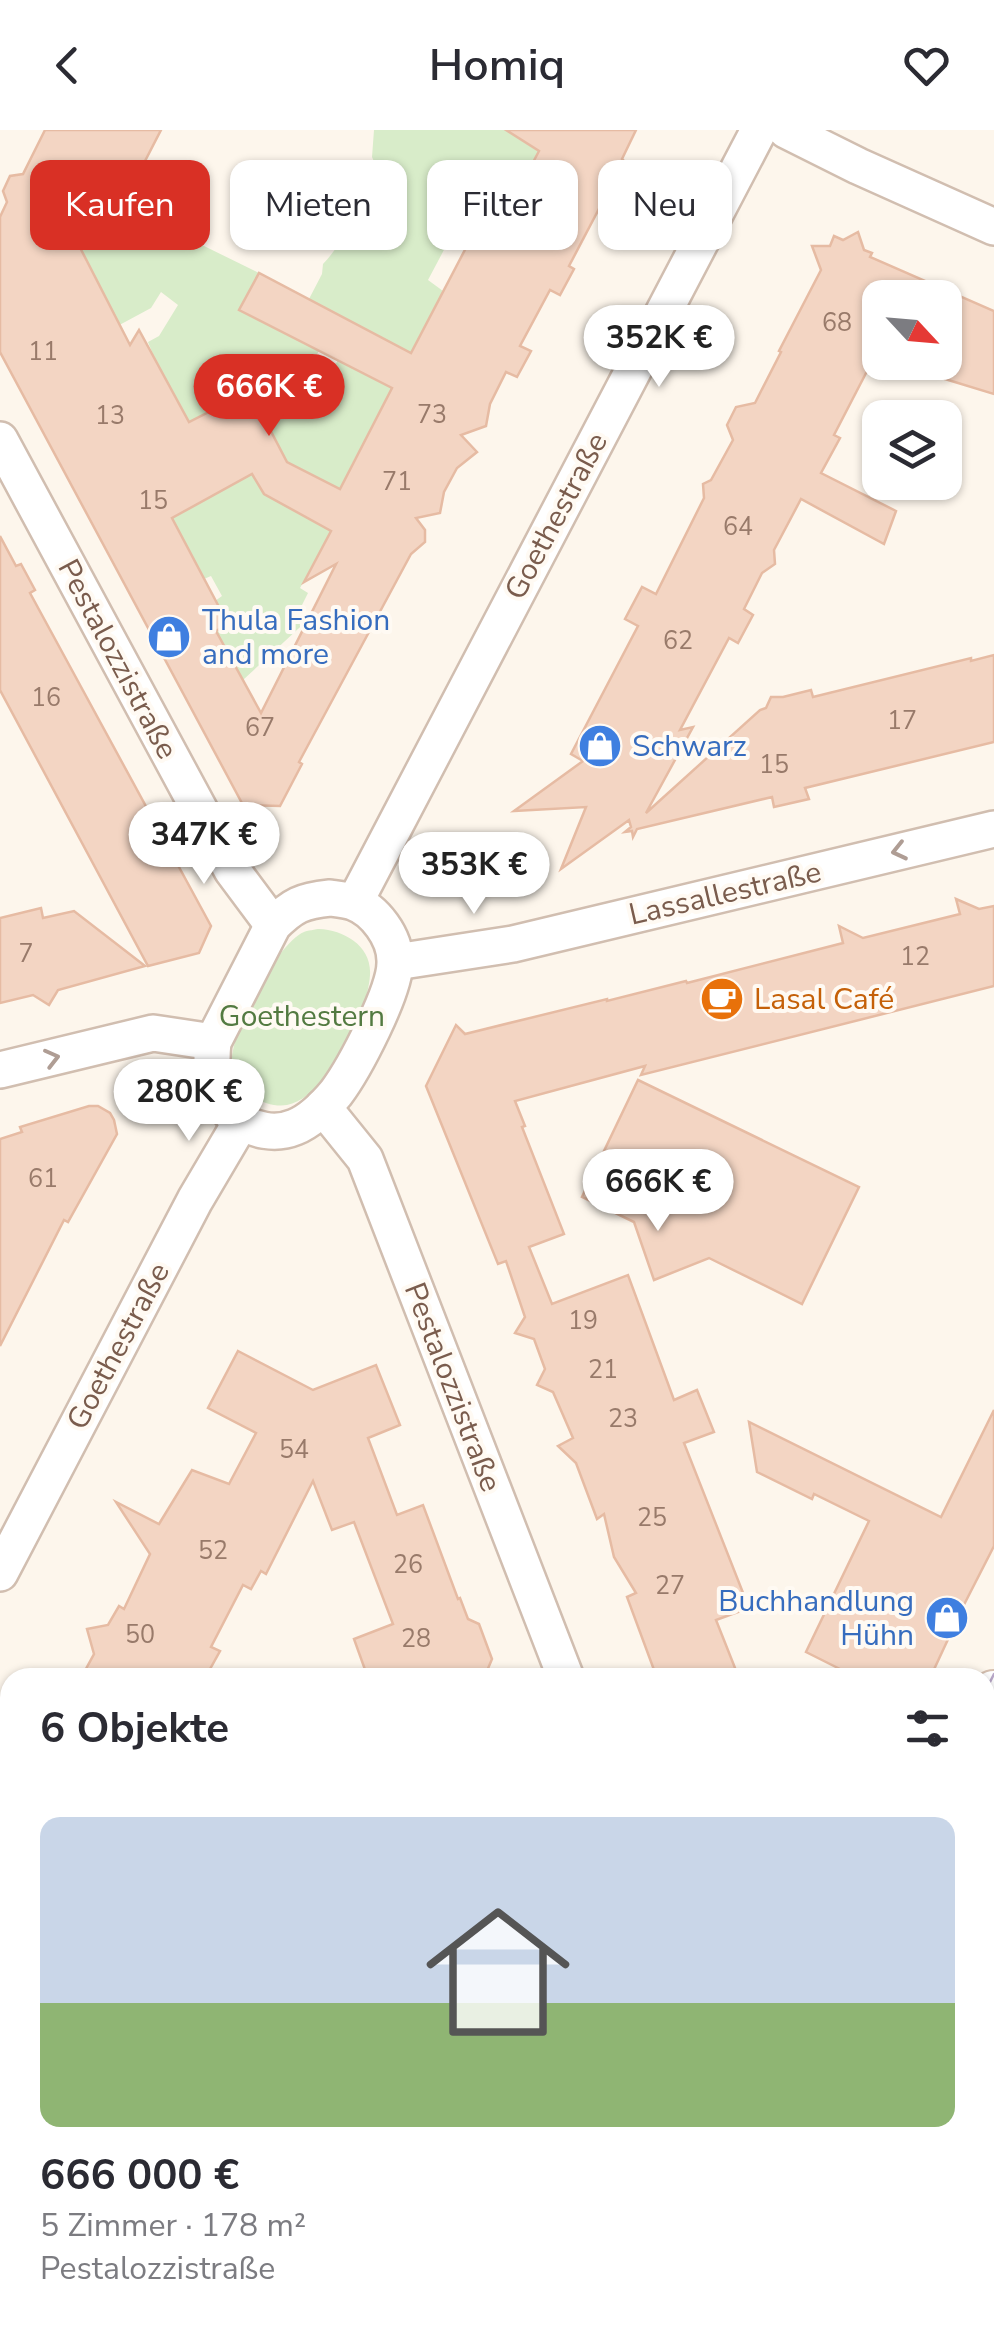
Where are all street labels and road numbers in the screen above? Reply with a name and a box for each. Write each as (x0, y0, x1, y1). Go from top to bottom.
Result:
street label: Goethestraße (495, 426, 618, 607)
street label: Pestalozzistraße (48, 552, 187, 766)
street label: Lassallestraße (625, 851, 825, 936)
street label: Goethestraße (57, 1256, 180, 1437)
street label: Pestalozzistraße (394, 1277, 511, 1498)

